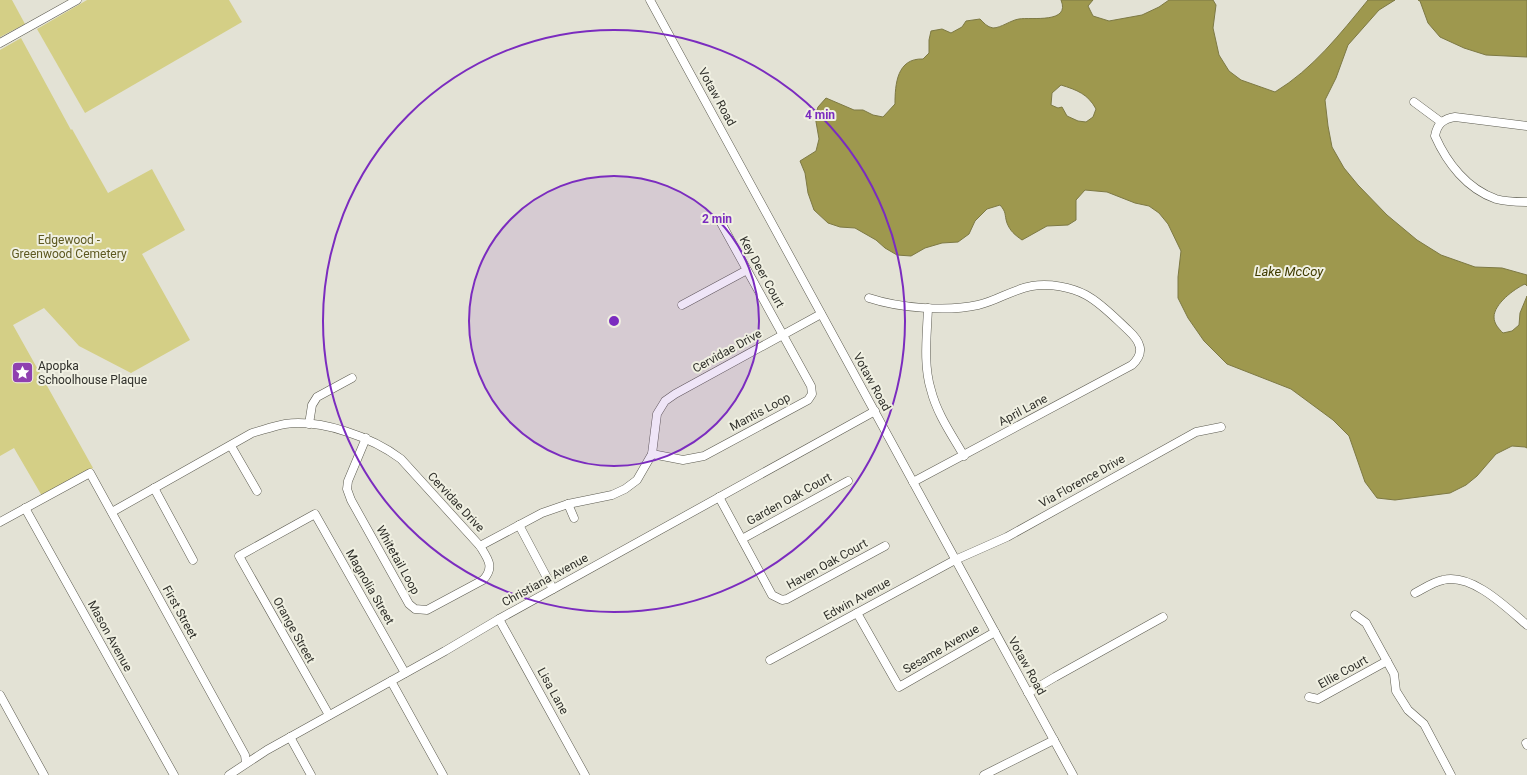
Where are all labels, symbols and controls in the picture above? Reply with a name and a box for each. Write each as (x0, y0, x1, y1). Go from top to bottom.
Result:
street label: Votaw Road (695, 66, 739, 128)
text: 4 min (805, 108, 835, 122)
text: 2 min (702, 212, 732, 226)
park label: Edgewood - Greenwood Cemetery (11, 233, 127, 261)
street label: Key Deer Court (737, 234, 787, 310)
water label: Lake McCoy (1255, 264, 1324, 279)
centre of rings (607, 314, 621, 328)
street label: Cervidae Drive (690, 326, 764, 376)
street label: Votaw Road (850, 351, 894, 413)
place label: Apopka Schoolhouse Plaque (38, 359, 147, 387)
place icon: Apopka Schoolhouse Plaque (10, 360, 36, 386)
street label: Mantis Loop (727, 390, 793, 434)
street label: April Lane (996, 391, 1050, 429)
street label: Via Florence Drive (1037, 452, 1127, 510)
street label: Cervidae Drive (425, 469, 487, 535)
street label: Garden Oak Court (744, 470, 834, 528)
street label: Whitetail Loop (373, 523, 423, 597)
street label: Haven Oak Court (784, 536, 870, 592)
street label: Magnolia Street (343, 547, 397, 627)
street label: Christiana Avenue (499, 551, 591, 609)
street label: Edwin Avenue (821, 575, 893, 623)
street label: First Street (160, 583, 200, 641)
street label: Orange Street (270, 595, 318, 665)
street label: Mason Avenue (85, 598, 135, 674)
street label: Sesame Avenue (901, 622, 981, 676)
street label: Votaw Road (1005, 635, 1049, 697)
street label: Ellie Court (1316, 653, 1370, 691)
street label: Lisa Lane (534, 665, 572, 717)

